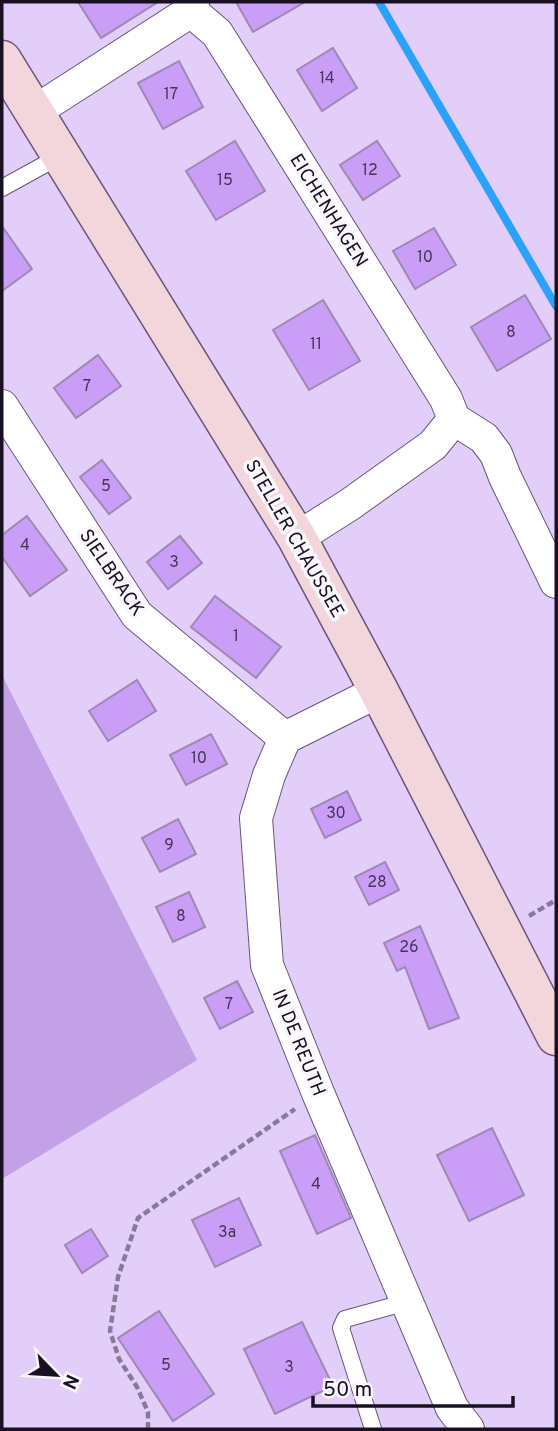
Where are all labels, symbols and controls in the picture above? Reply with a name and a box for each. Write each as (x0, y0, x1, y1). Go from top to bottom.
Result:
house number: 14 (319, 69, 335, 89)
house number: 17 (164, 85, 178, 105)
street label: EICHENHAGEN (284, 150, 372, 272)
house number: 12 (362, 161, 378, 181)
house number: 15 (217, 171, 233, 191)
house number: 10 (417, 248, 433, 268)
house number: 8 (506, 323, 516, 343)
house number: 11 (310, 335, 322, 355)
house number: 7 (83, 377, 91, 397)
street label: STELLER CHAUSSEE (239, 456, 349, 622)
house number: 5 (101, 477, 111, 497)
street label: SIELBRACK (73, 525, 149, 621)
house number: 4 (20, 536, 30, 556)
house number: 3 (169, 553, 179, 573)
house number: 1 (233, 627, 239, 647)
house number: 10 (191, 749, 207, 769)
house number: 30 (326, 804, 346, 824)
house number: 9 (164, 836, 174, 856)
house number: 28 (367, 873, 387, 893)
house number: 8 (176, 907, 186, 927)
house number: 26 (399, 938, 419, 958)
street label: IN DE REUTH (266, 986, 330, 1100)
house number: 7 (225, 995, 233, 1015)
house number: 4 (311, 1175, 321, 1195)
house number: 3a (218, 1223, 236, 1243)
north arrow (21, 1340, 91, 1410)
house number: 5 (161, 1356, 171, 1376)
house number: 3 (284, 1358, 294, 1378)
scale bar (313, 1364, 512, 1408)
text: N (56, 1370, 83, 1393)
text: 50 m (323, 1377, 372, 1404)

